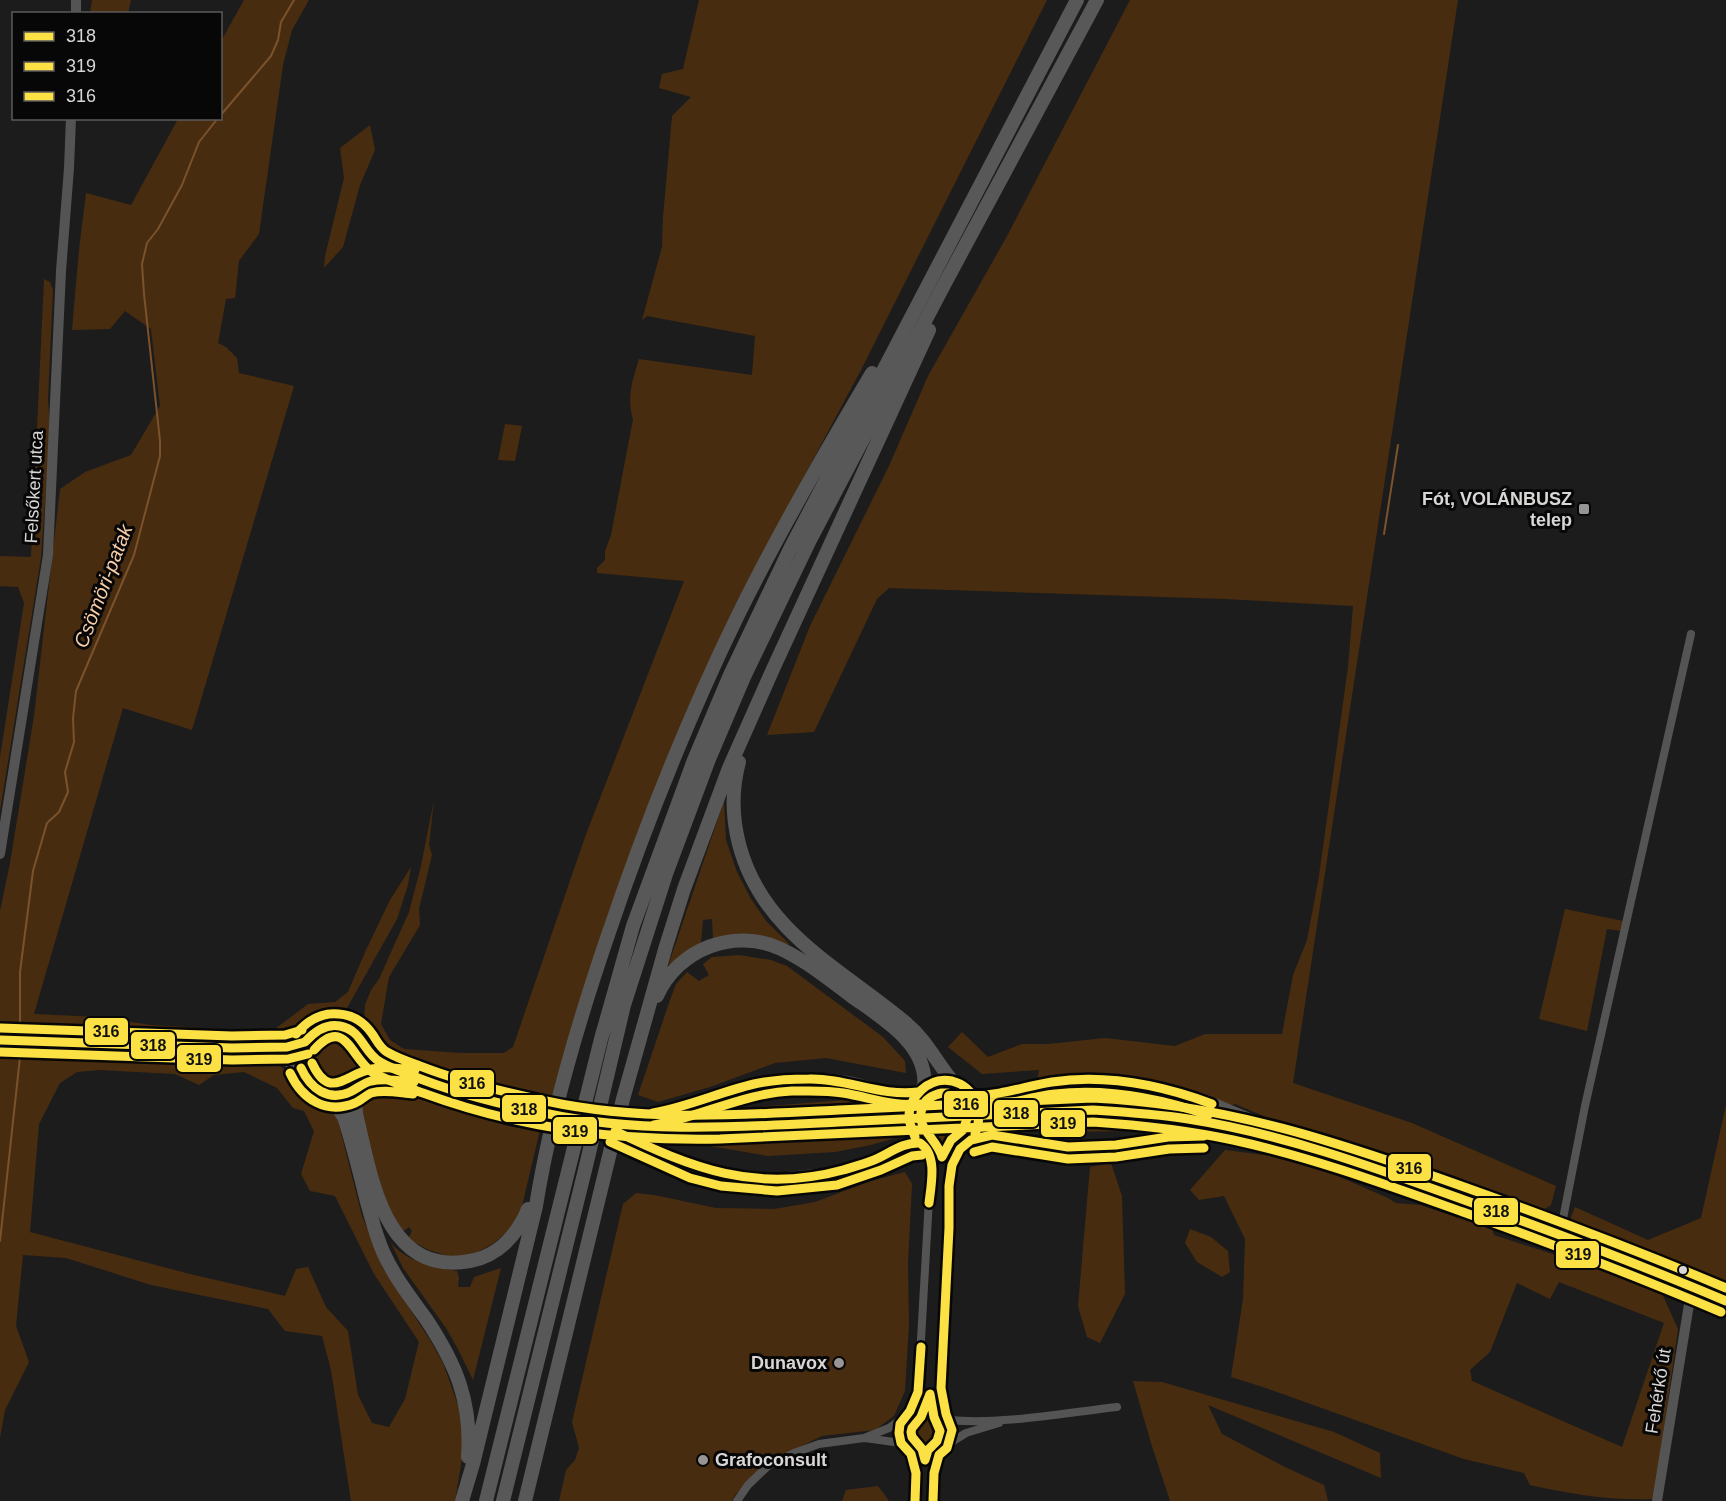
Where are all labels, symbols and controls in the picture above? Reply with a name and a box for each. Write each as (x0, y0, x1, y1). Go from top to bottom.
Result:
legend (12, 12, 222, 120)
text: 318 (66, 26, 96, 46)
text: 319 (66, 56, 96, 76)
text: 316 (66, 86, 96, 106)
street label: Felsőkert utca (21, 429, 47, 544)
place label: Fót, VOLÁNBUSZ telep (1422, 488, 1572, 530)
marker: Fót, VOLÁNBUSZ telep (1577, 502, 1591, 516)
water label: Csömöri-patak (69, 520, 137, 651)
line badge: 316 (84, 1017, 129, 1046)
text: 316 (93, 1023, 119, 1040)
line badge: 318 (130, 1031, 176, 1060)
text: 318 (140, 1037, 166, 1054)
line badge: 319 (176, 1044, 222, 1073)
text: 319 (186, 1051, 212, 1068)
line badge: 316 (449, 1069, 495, 1098)
text: 316 (459, 1075, 485, 1092)
line badge: 316 (943, 1090, 989, 1118)
line badge: 318 (501, 1094, 547, 1123)
text: 316 (953, 1096, 979, 1113)
line badge: 318 (993, 1099, 1039, 1128)
text: 318 (511, 1101, 537, 1118)
text: 318 (1003, 1105, 1029, 1122)
line badge: 319 (1040, 1109, 1086, 1138)
text: 319 (1050, 1115, 1076, 1132)
line badge: 319 (552, 1116, 598, 1145)
text: 319 (562, 1123, 588, 1140)
line badge: 316 (1387, 1153, 1432, 1182)
text: 316 (1396, 1160, 1422, 1177)
line badge: 318 (1473, 1197, 1519, 1226)
text: 318 (1483, 1203, 1509, 1220)
line badge: 319 (1555, 1240, 1600, 1269)
text: 319 (1565, 1246, 1591, 1263)
unlabelled marker (1677, 1264, 1689, 1276)
street label: Fehérkő út (1641, 1347, 1675, 1435)
place label: Dunavox (751, 1353, 827, 1373)
marker: Dunavox (832, 1356, 846, 1370)
place label: Grafoconsult (715, 1450, 827, 1470)
marker: Grafoconsult (696, 1453, 710, 1467)

